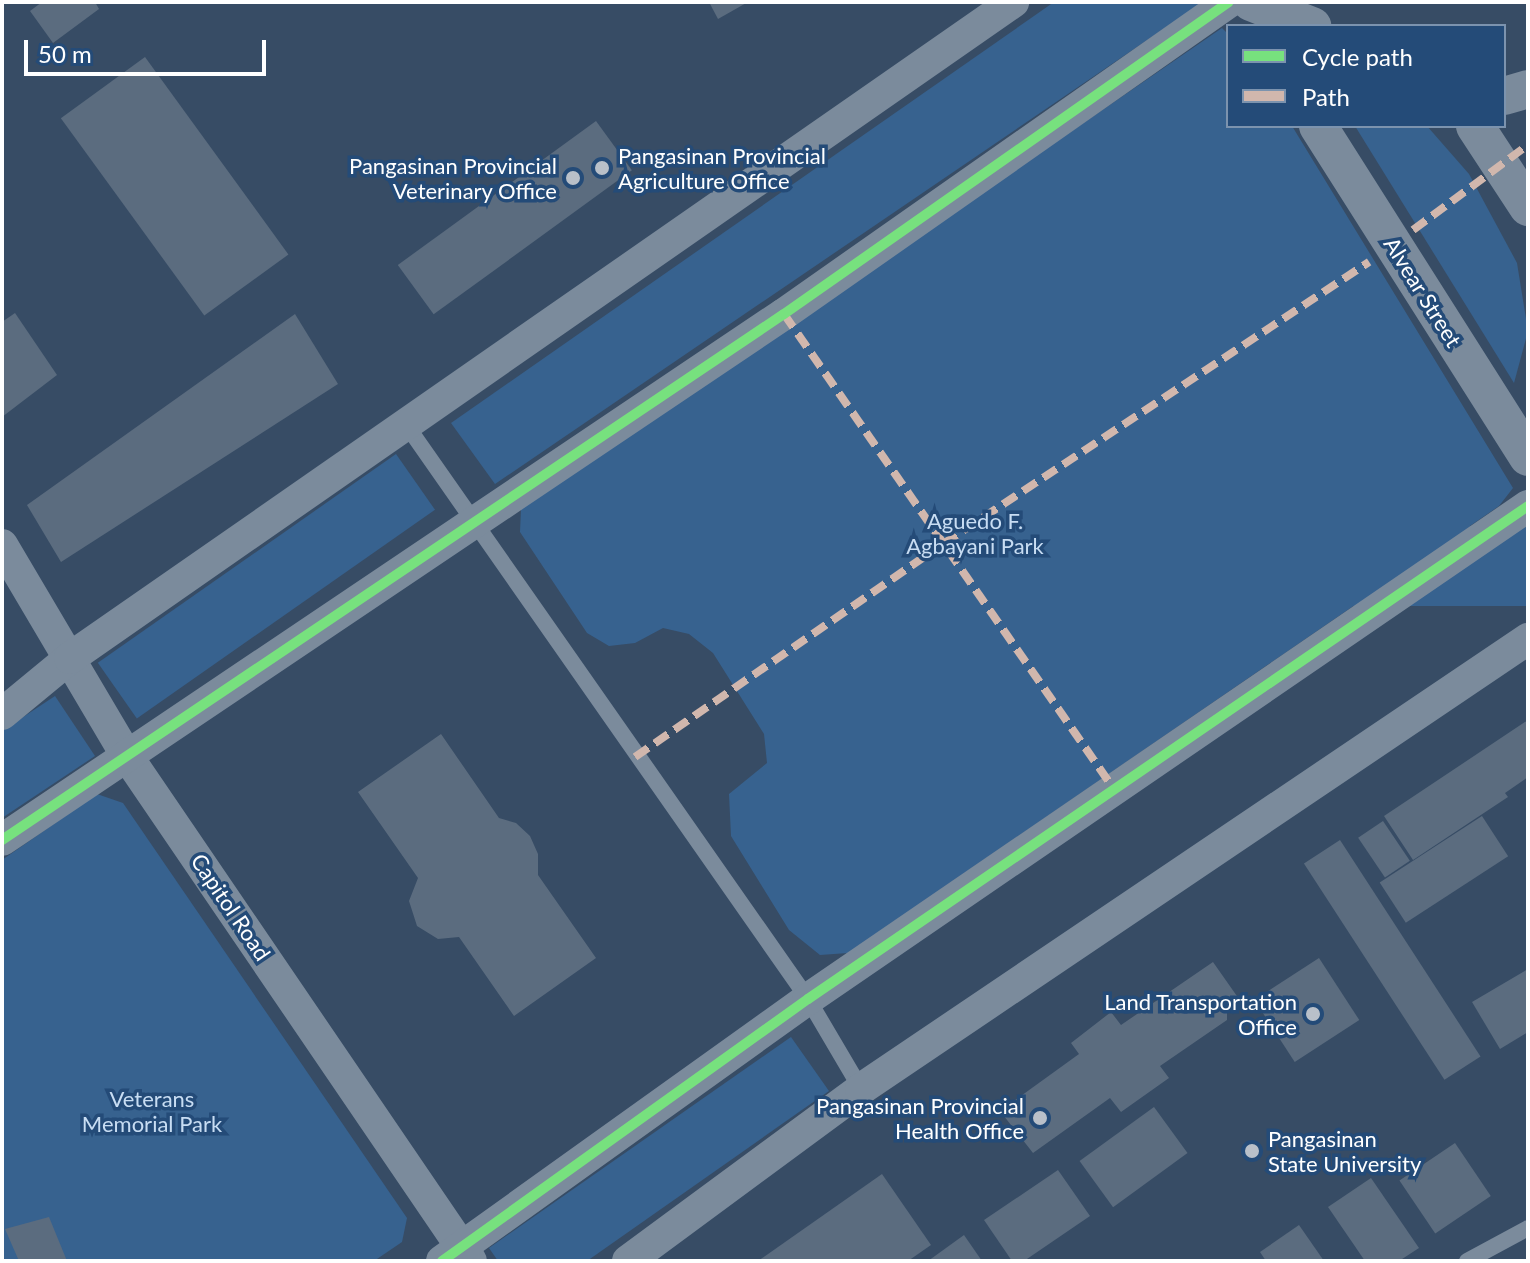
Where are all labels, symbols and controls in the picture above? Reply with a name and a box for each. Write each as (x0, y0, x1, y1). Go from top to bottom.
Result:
scale bar (28, 24, 270, 74)
legend (1226, 24, 1506, 128)
text: 50 m (38, 39, 92, 68)
text: Cycle path (1302, 42, 1413, 71)
text: Path (1302, 82, 1350, 111)
place label: Pangasinan Provincial Agriculture Office (618, 142, 826, 194)
place label: Pangasinan Provincial Veterinary Office (349, 152, 557, 204)
marker: Pangasinan Provincial Agriculture Office (593, 159, 611, 177)
marker: Pangasinan Provincial Veterinary Office (564, 169, 582, 187)
street label: Alvear Street (1379, 232, 1467, 352)
park label: Aguedo F. Agbayani Park (906, 507, 1044, 558)
street label: Capitol Road (186, 849, 276, 965)
place label: Land Transportation Office (1104, 988, 1297, 1040)
marker: Land Transportation Office (1304, 1005, 1322, 1023)
park label: Veterans Memorial Park (82, 1085, 222, 1136)
place label: Pangasinan Provincial Health Office (816, 1092, 1024, 1144)
marker: Pangasinan Provincial Health Office (1031, 1109, 1049, 1127)
place label: Pangasinan State University (1268, 1125, 1421, 1176)
marker: Pangasinan State University (1243, 1142, 1261, 1160)

